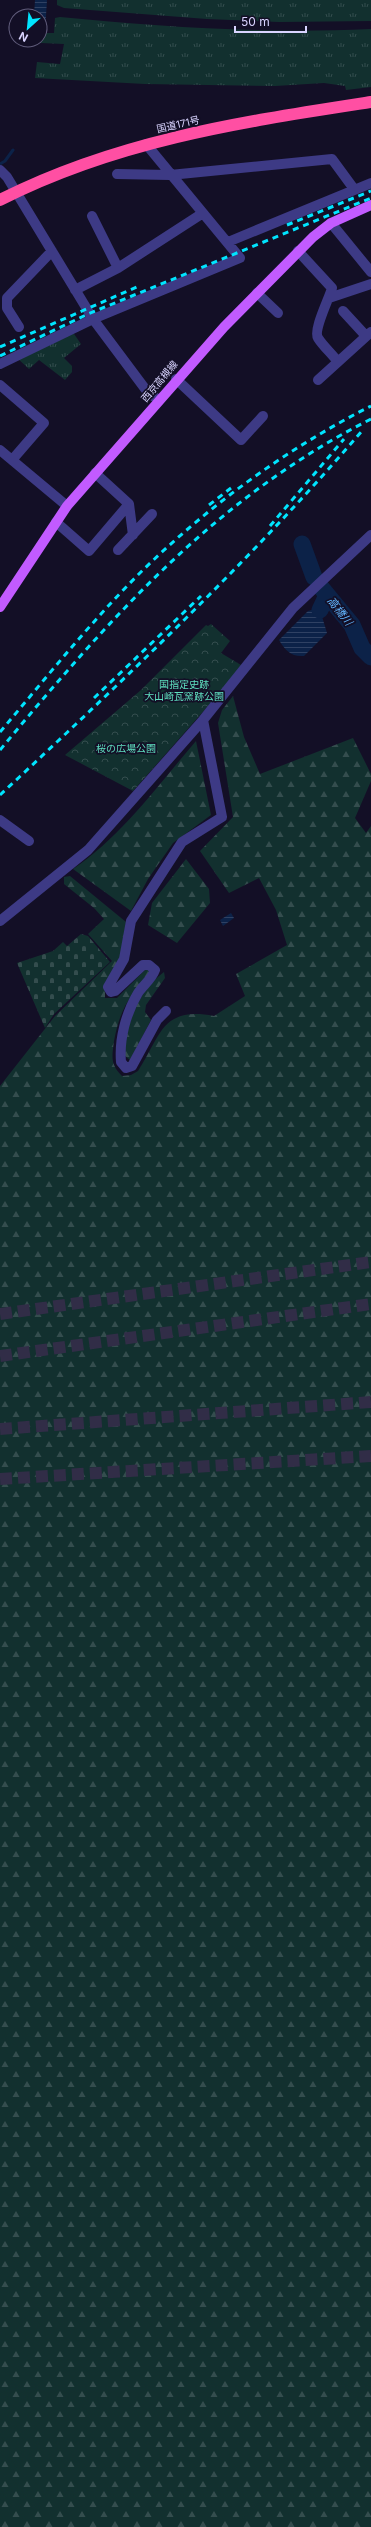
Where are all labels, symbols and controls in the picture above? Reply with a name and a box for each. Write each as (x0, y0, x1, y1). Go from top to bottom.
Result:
north arrow (8, 8, 48, 48)
scale bar (235, 8, 306, 34)
text: 50 m (241, 14, 270, 29)
text: N (17, 29, 30, 45)
street label: 国道171号 (155, 113, 201, 135)
street label: 西京高槻線 (138, 358, 180, 404)
water label: 高橋川 (324, 594, 356, 629)
park label: 国指定史跡 大山崎瓦窯跡公園 (144, 678, 224, 702)
park label: 桜の広場公園 (96, 742, 156, 754)

